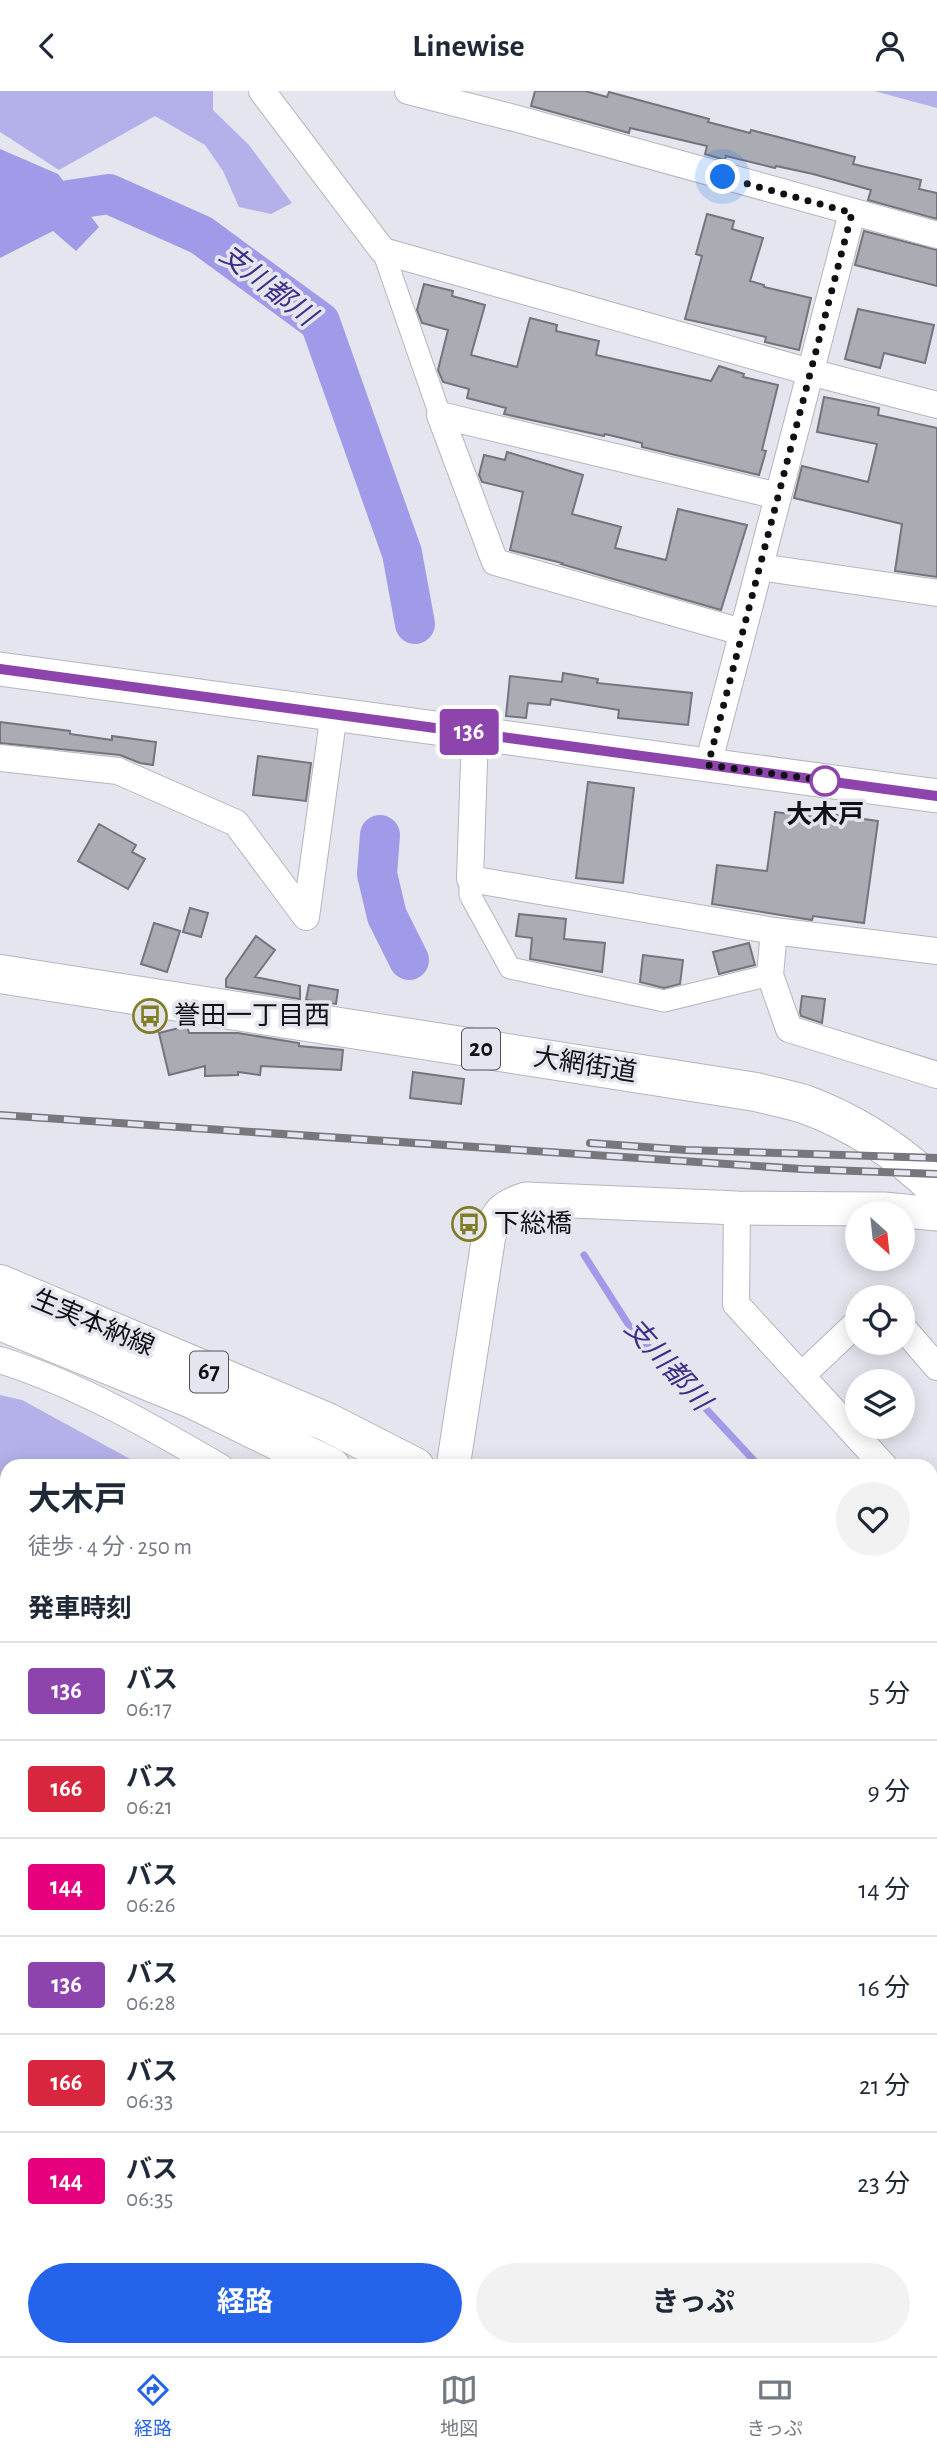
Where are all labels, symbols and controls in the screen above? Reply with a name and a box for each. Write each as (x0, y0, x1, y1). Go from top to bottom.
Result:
icon: back (28, 27, 66, 65)
icon: person (871, 27, 909, 65)
text: Linewise (412, 30, 525, 62)
your location (705, 159, 740, 194)
water label: 支川都川 (214, 239, 323, 333)
line badge: 136 (429, 709, 509, 755)
text: 136 (454, 720, 484, 744)
marker: 大木戸 (810, 766, 840, 796)
place label: 大木戸 (786, 800, 864, 828)
bus stop icon: 誉田一丁目西 (131, 997, 169, 1035)
place label: 誉田一丁目西 (174, 1002, 330, 1029)
road number: 20 (462, 1029, 500, 1069)
street label: 大網街道 (532, 1043, 639, 1086)
north arrow (845, 1201, 915, 1271)
map controls (845, 1201, 915, 1439)
bus stop icon: 下総橋 (450, 1205, 488, 1243)
place label: 下総橋 (494, 1210, 572, 1237)
street label: 生実本納線 (28, 1285, 158, 1360)
button: locate (845, 1285, 915, 1355)
water label: 支川都川 (619, 1313, 718, 1418)
road number: 67 (190, 1351, 228, 1393)
button: layers (845, 1369, 915, 1439)
button: heart (836, 1482, 910, 1556)
text: 大木戸 (28, 1484, 127, 1517)
text: 徒歩 · 4 分 · 250 m (28, 1536, 192, 1559)
text: 発車時刻 (28, 1596, 132, 1622)
text: バス (126, 1667, 178, 1693)
text: 136 (51, 1679, 82, 1703)
text: 5 分 (869, 1681, 910, 1707)
text: 06:17 (126, 1698, 172, 1721)
text: バス (126, 1765, 178, 1791)
text: 166 (51, 1777, 82, 1801)
text: 9 分 (867, 1779, 910, 1805)
text: 06:21 (126, 1796, 173, 1819)
text: バス (126, 1863, 178, 1889)
text: 144 (50, 1875, 83, 1899)
text: 14 分 (858, 1877, 910, 1903)
text: 06:26 (126, 1894, 176, 1917)
text: バス (126, 1961, 178, 1987)
text: 136 (51, 1973, 82, 1997)
text: 16 分 (859, 1975, 910, 2001)
text: 06:28 (126, 1992, 176, 2015)
text: バス (126, 2059, 178, 2085)
text: 166 (51, 2071, 82, 2095)
text: 21 分 (859, 2073, 910, 2099)
text: 06:33 (126, 2090, 173, 2113)
text: バス (126, 2157, 178, 2183)
text: 144 (50, 2169, 83, 2193)
text: 23 分 (857, 2171, 910, 2197)
text: 06:35 (126, 2188, 173, 2211)
button: 経路 (28, 2263, 462, 2343)
button: きっぷ (476, 2263, 910, 2343)
tab: 経路 (134, 2371, 172, 2441)
tab: 地図 (440, 2371, 478, 2441)
tab: きっぷ (747, 2371, 803, 2441)

